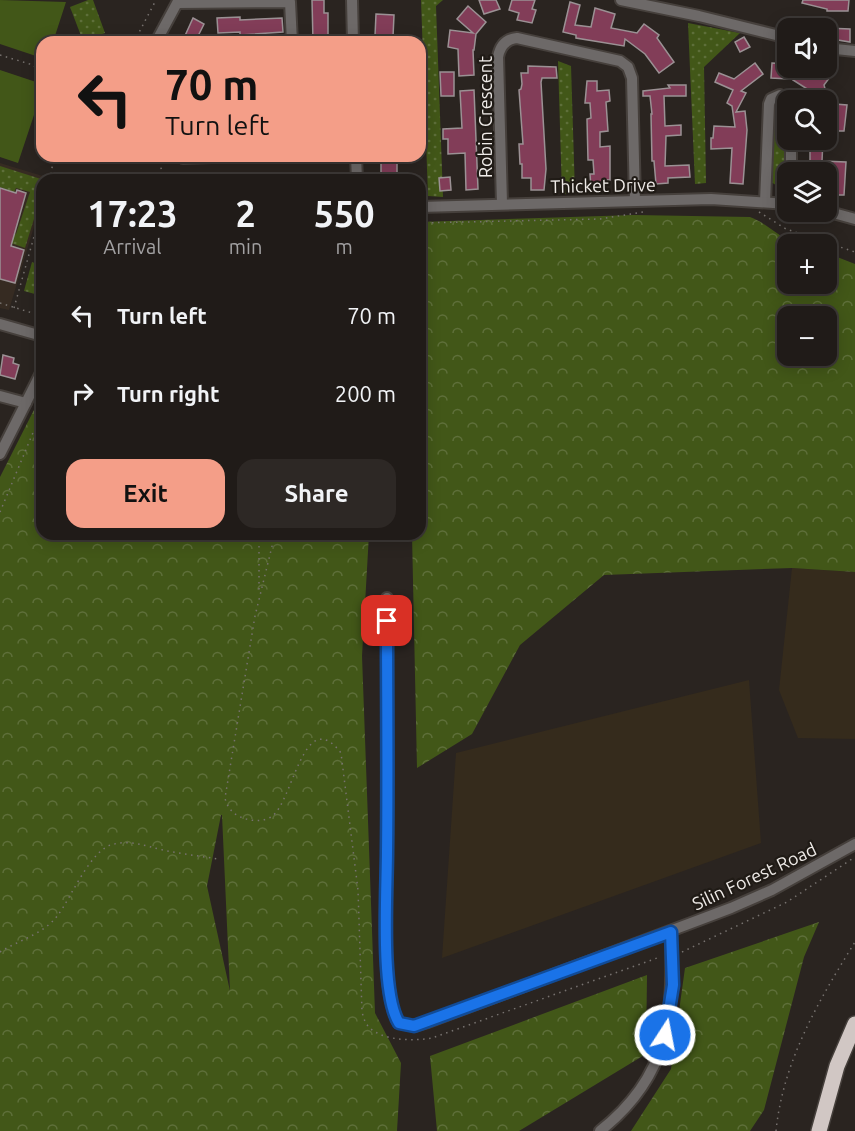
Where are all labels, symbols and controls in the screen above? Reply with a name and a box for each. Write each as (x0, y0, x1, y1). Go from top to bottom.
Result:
map controls (777, 18, 837, 366)
button: sound (777, 18, 837, 78)
street label: Robin Crescent (475, 56, 495, 178)
icon: left (66, 60, 144, 138)
text: 70 m (165, 61, 259, 108)
button: search (777, 90, 837, 150)
text: Turn left (165, 110, 269, 140)
button: layers (777, 162, 837, 222)
street label: Thicket Drive (550, 174, 656, 196)
text: 17:23 (87, 193, 177, 234)
text: 2 (235, 193, 256, 234)
text: 550 (314, 193, 375, 234)
button: + (777, 234, 837, 294)
text: Arrival (103, 235, 162, 258)
text: min (229, 235, 262, 258)
text: m (336, 235, 353, 258)
icon: left (66, 299, 99, 332)
text: Turn left (117, 303, 207, 328)
text: 70 m (347, 303, 396, 328)
button: − (777, 306, 837, 366)
icon: right (66, 377, 99, 410)
text: Turn right (117, 381, 219, 406)
text: 200 m (335, 381, 396, 406)
button: Exit (66, 459, 225, 528)
button: Share (237, 459, 396, 528)
pin (361, 595, 412, 646)
icon: arrive (370, 604, 403, 637)
street label: Silin Forest Road (689, 839, 819, 913)
position arrow (633, 1003, 697, 1067)

